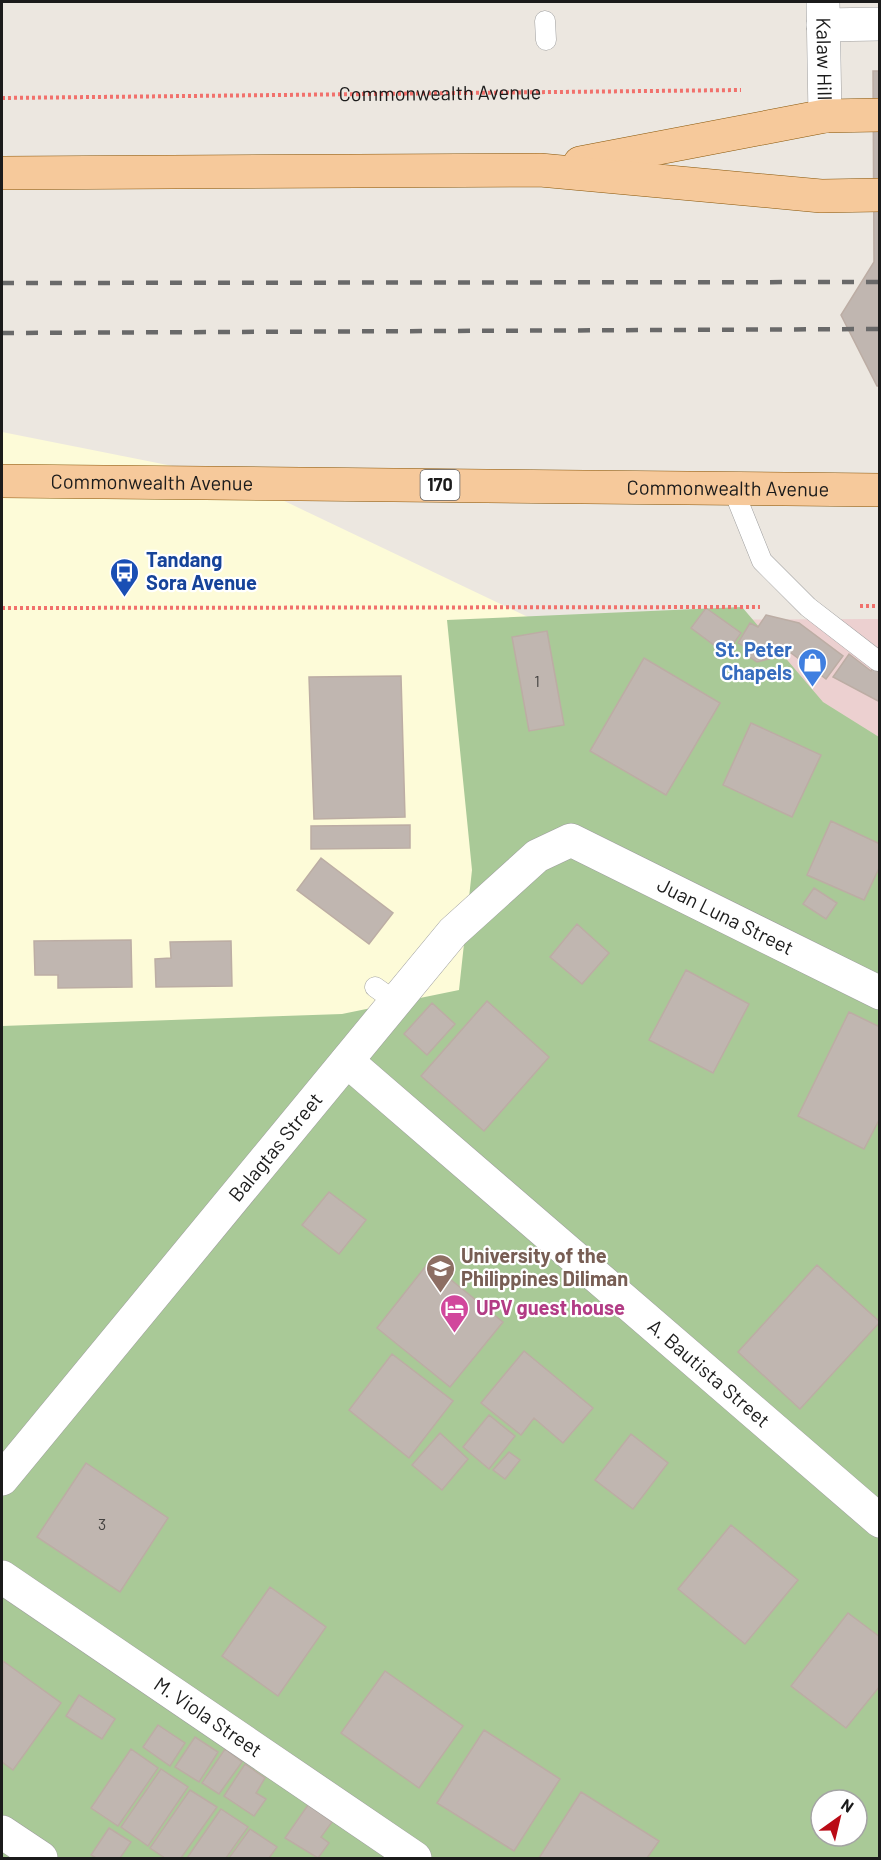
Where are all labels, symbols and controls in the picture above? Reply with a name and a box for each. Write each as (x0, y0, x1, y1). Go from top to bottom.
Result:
street label: Kalaw Hill (812, 17, 838, 101)
street label: Commonwealth Avenue (338, 79, 541, 105)
street label: Commonwealth Avenue (51, 468, 253, 495)
road number: 170 (420, 470, 460, 500)
street label: Commonwealth Avenue (627, 474, 829, 500)
place label: Tandang Sora Avenue (146, 547, 257, 594)
bus stop icon: Tandang Sora Avenue (109, 556, 141, 598)
place label: St. Peter Chapels (715, 637, 792, 684)
shop icon: St. Peter Chapels (797, 646, 829, 688)
house number: 1 (534, 671, 540, 690)
street label: Juan Luna Street (654, 872, 798, 959)
street label: Balagtas Street (223, 1087, 327, 1206)
place label: University of the Philippines Diliman (461, 1243, 628, 1290)
school or university icon: University of the Philippines Diliman (424, 1252, 456, 1294)
hotel icon: UPV guest house (439, 1292, 471, 1334)
place label: UPV guest house (476, 1295, 625, 1319)
street label: A. Bautista Street (644, 1313, 775, 1432)
house number: 3 (98, 1514, 106, 1533)
street label: M. Viola Street (150, 1671, 267, 1761)
north arrow (809, 1788, 869, 1848)
text: N (838, 1794, 857, 1816)

